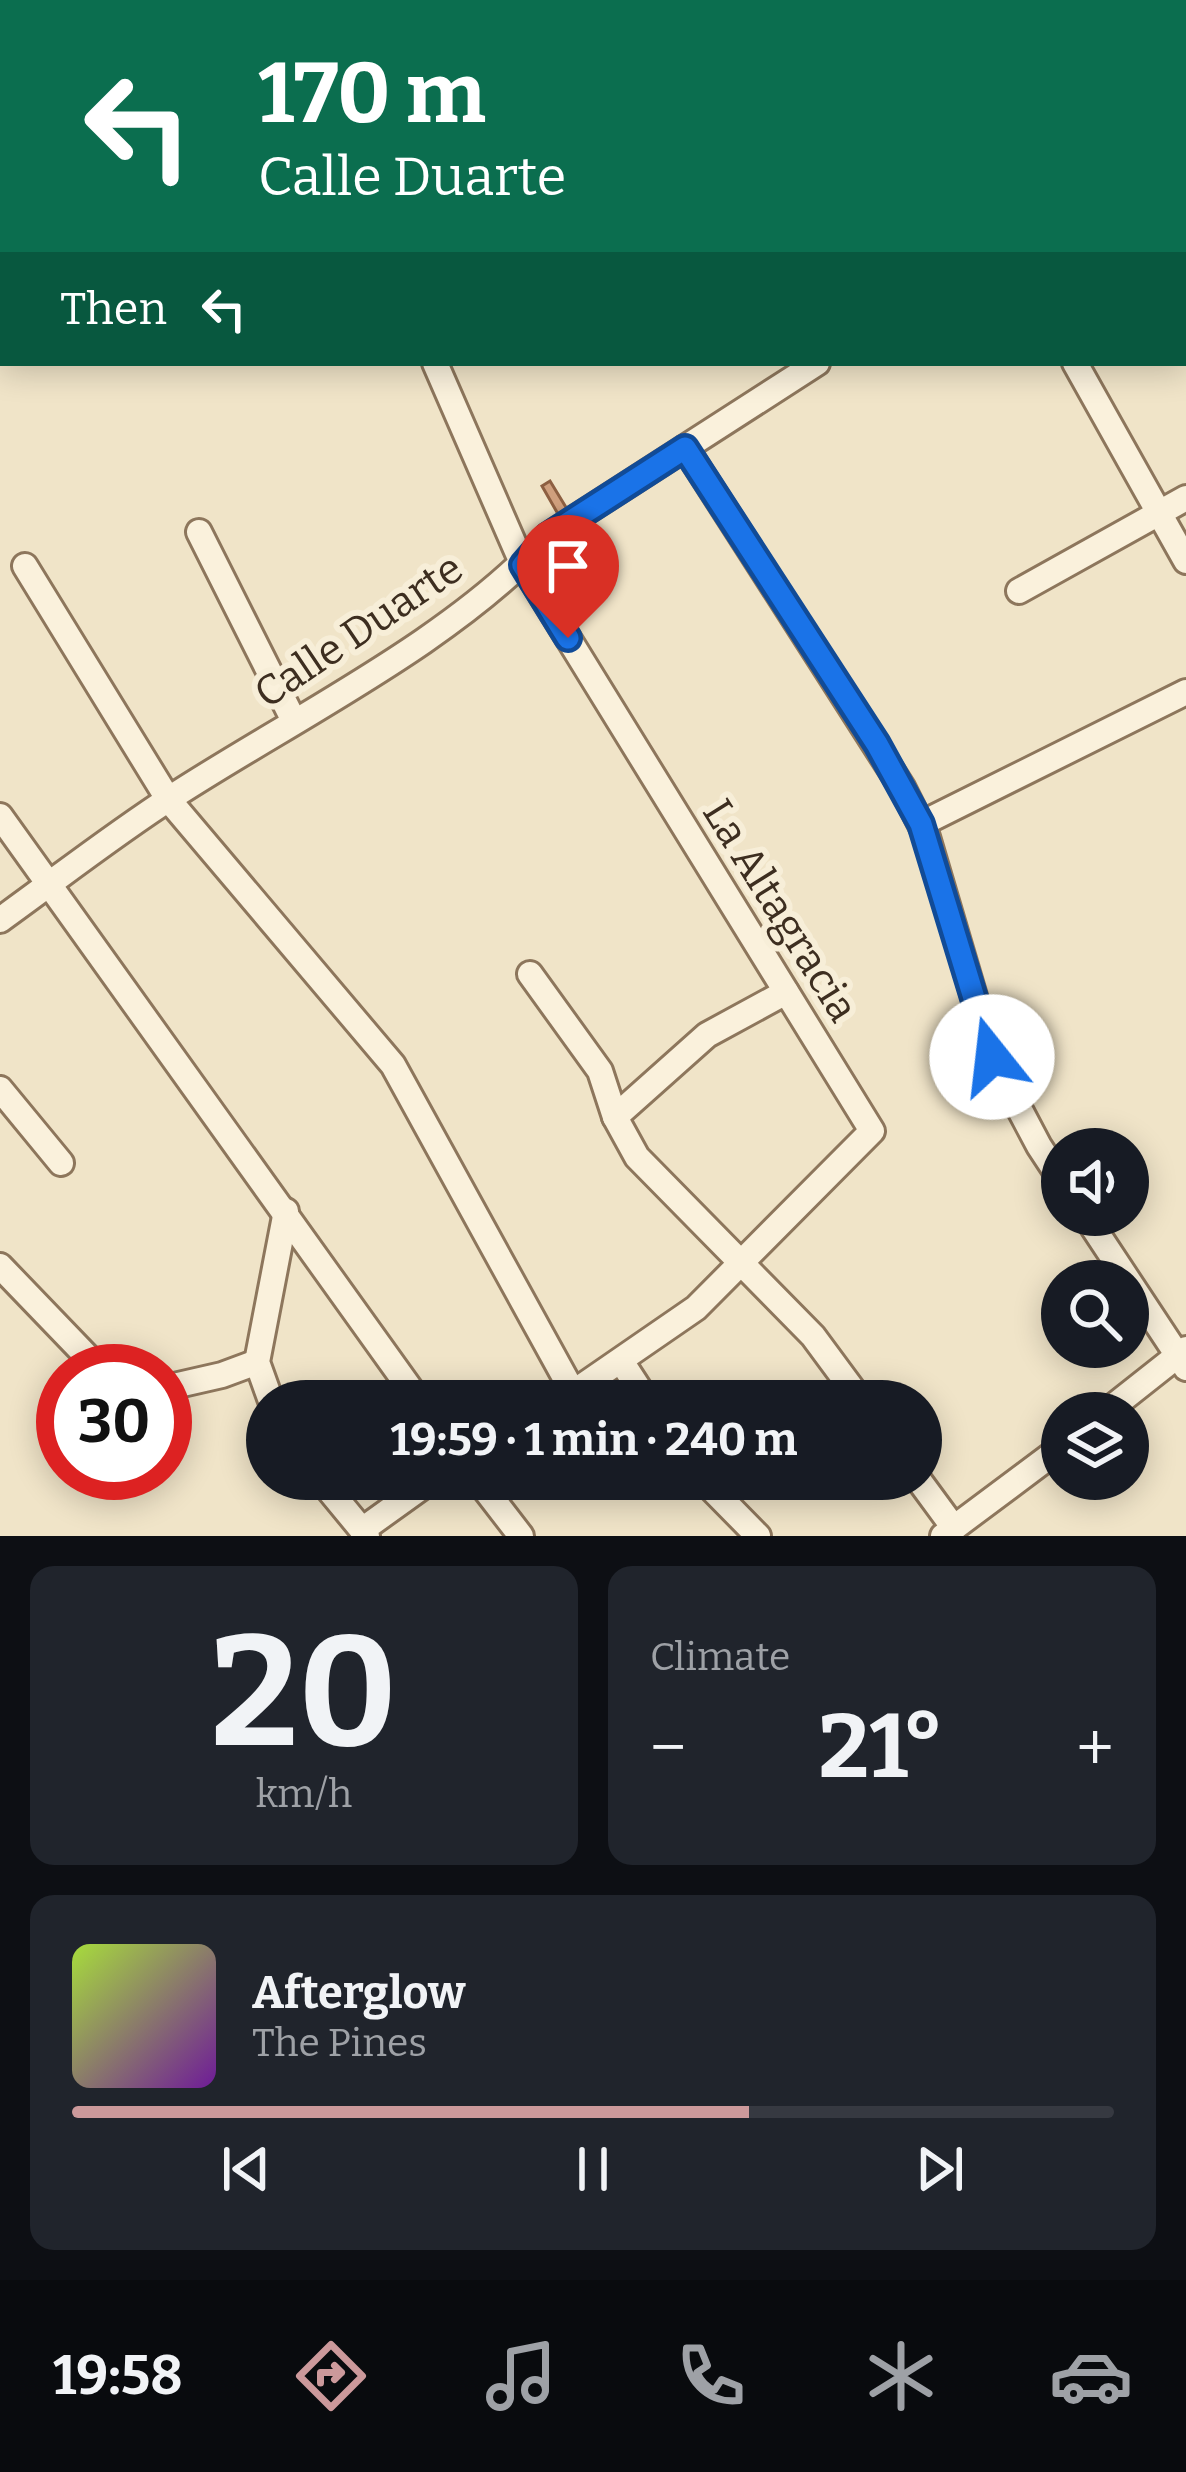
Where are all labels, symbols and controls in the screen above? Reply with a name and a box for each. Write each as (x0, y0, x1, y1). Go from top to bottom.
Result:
text: 170 m (258, 43, 486, 144)
icon: left (60, 48, 216, 204)
text: Calle Duarte (258, 145, 566, 209)
icon: left (191, 276, 257, 342)
text: Then (60, 282, 167, 336)
pin (517, 515, 619, 638)
icon: arrive (535, 533, 601, 599)
street label: Calle Duarte (245, 543, 472, 719)
street label: La Altagracia (692, 790, 868, 1031)
position arrow (929, 994, 1055, 1120)
map controls (1041, 1128, 1149, 1500)
button: sound (1041, 1128, 1149, 1236)
button: search (1041, 1260, 1149, 1368)
speed limit sign: 30 (36, 1344, 192, 1500)
button: layers (1041, 1392, 1149, 1500)
text: 19:59 · 1 min · 240 m (391, 1413, 797, 1467)
text: 20 (211, 1599, 397, 1786)
text: Climate (650, 1634, 790, 1680)
text: 21° (819, 1693, 944, 1801)
text: − (650, 1708, 686, 1787)
text: + (1076, 1708, 1114, 1787)
text: km/h (256, 1771, 352, 1817)
text: Afterglow (252, 1966, 465, 2020)
text: The Pines (252, 2020, 427, 2066)
icon: previous (213, 2136, 279, 2202)
icon: pause (560, 2136, 626, 2202)
icon: next (907, 2136, 973, 2202)
icon: directions (289, 2334, 373, 2418)
icon: music (479, 2334, 563, 2418)
icon: phone (669, 2334, 753, 2418)
icon: climate (859, 2334, 943, 2418)
icon: car (1049, 2334, 1133, 2418)
text: 19:58 (53, 2344, 183, 2408)

